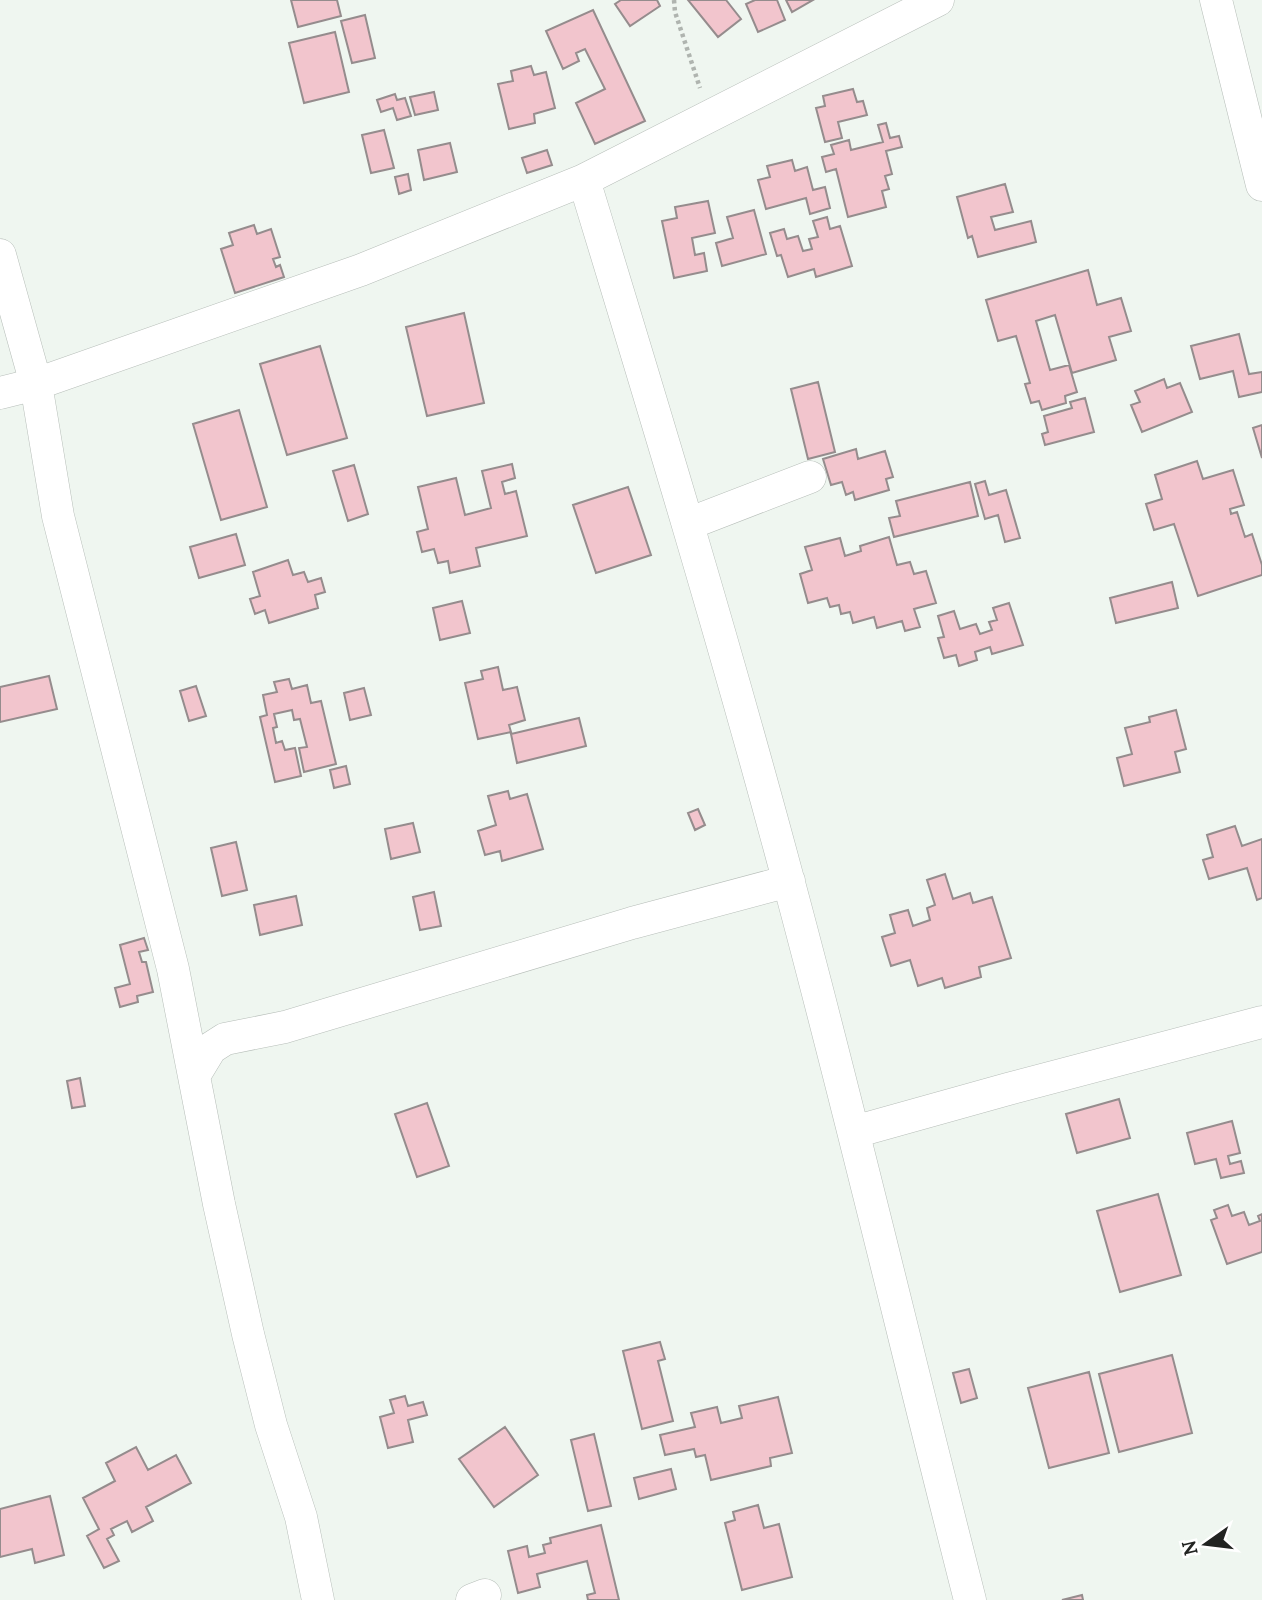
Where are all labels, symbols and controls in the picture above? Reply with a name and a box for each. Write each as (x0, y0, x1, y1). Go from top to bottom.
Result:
north arrow (1171, 1509, 1241, 1579)
text: N (1176, 1538, 1203, 1558)

